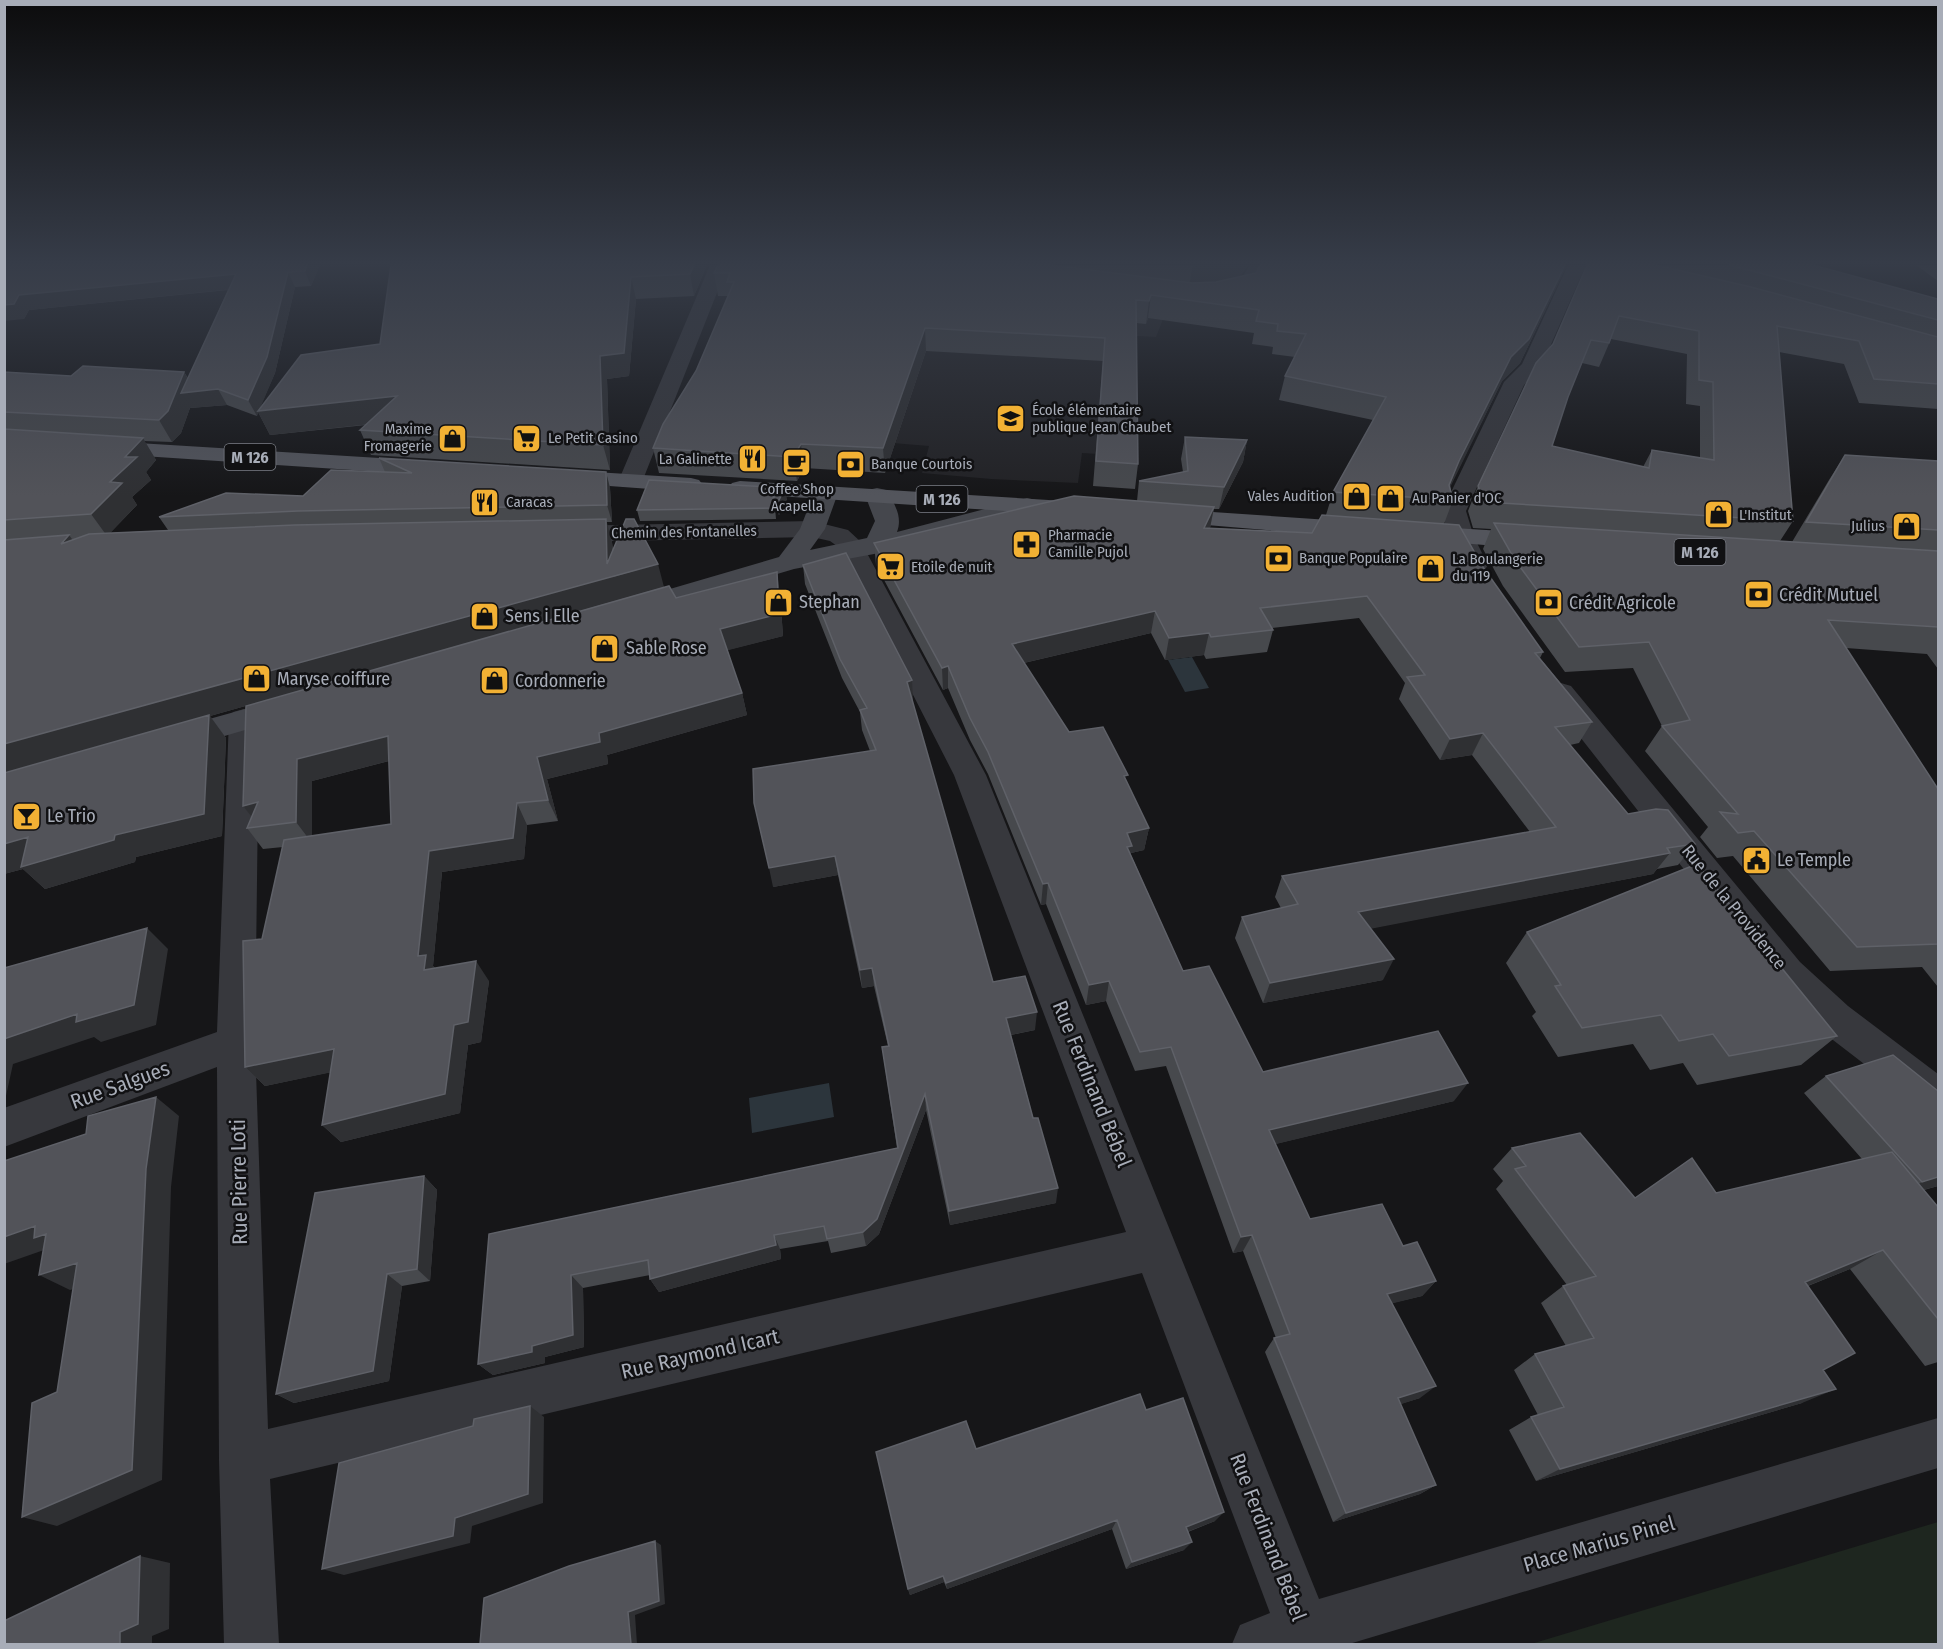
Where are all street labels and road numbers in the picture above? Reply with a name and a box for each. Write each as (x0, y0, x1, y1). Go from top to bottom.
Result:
road number: M 126 (224, 444, 276, 470)
road number: M 126 (916, 486, 968, 512)
street label: Chemin des Fontanelles (611, 522, 757, 542)
road number: M 126 (1674, 539, 1726, 565)
street label: Rue de la Providence (1677, 840, 1791, 974)
street label: Rue Ferdinand Bébel (1047, 997, 1137, 1172)
street label: Rue Salgues (67, 1055, 173, 1115)
street label: Rue Pierre Loti (225, 1119, 253, 1245)
street label: Rue Raymond Icart (618, 1323, 782, 1385)
street label: Rue Ferdinand Bébel (1224, 1450, 1312, 1625)
street label: Place Marius Pinel (1520, 1510, 1678, 1578)

